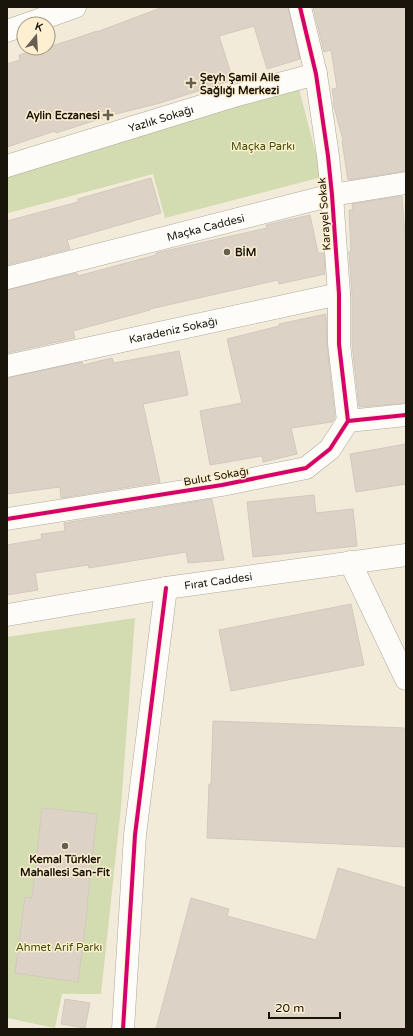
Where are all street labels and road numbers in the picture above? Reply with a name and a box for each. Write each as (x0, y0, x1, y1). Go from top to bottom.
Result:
street label: Yazlık Sokağı (127, 103, 195, 135)
street label: Karayel Sokak (315, 177, 334, 251)
street label: Maçka Caddesi (166, 212, 246, 244)
street label: Karadeniz Sokağı (128, 315, 219, 346)
street label: Bulut Sokağı (182, 464, 250, 489)
street label: Fırat Caddesi (183, 570, 253, 592)

